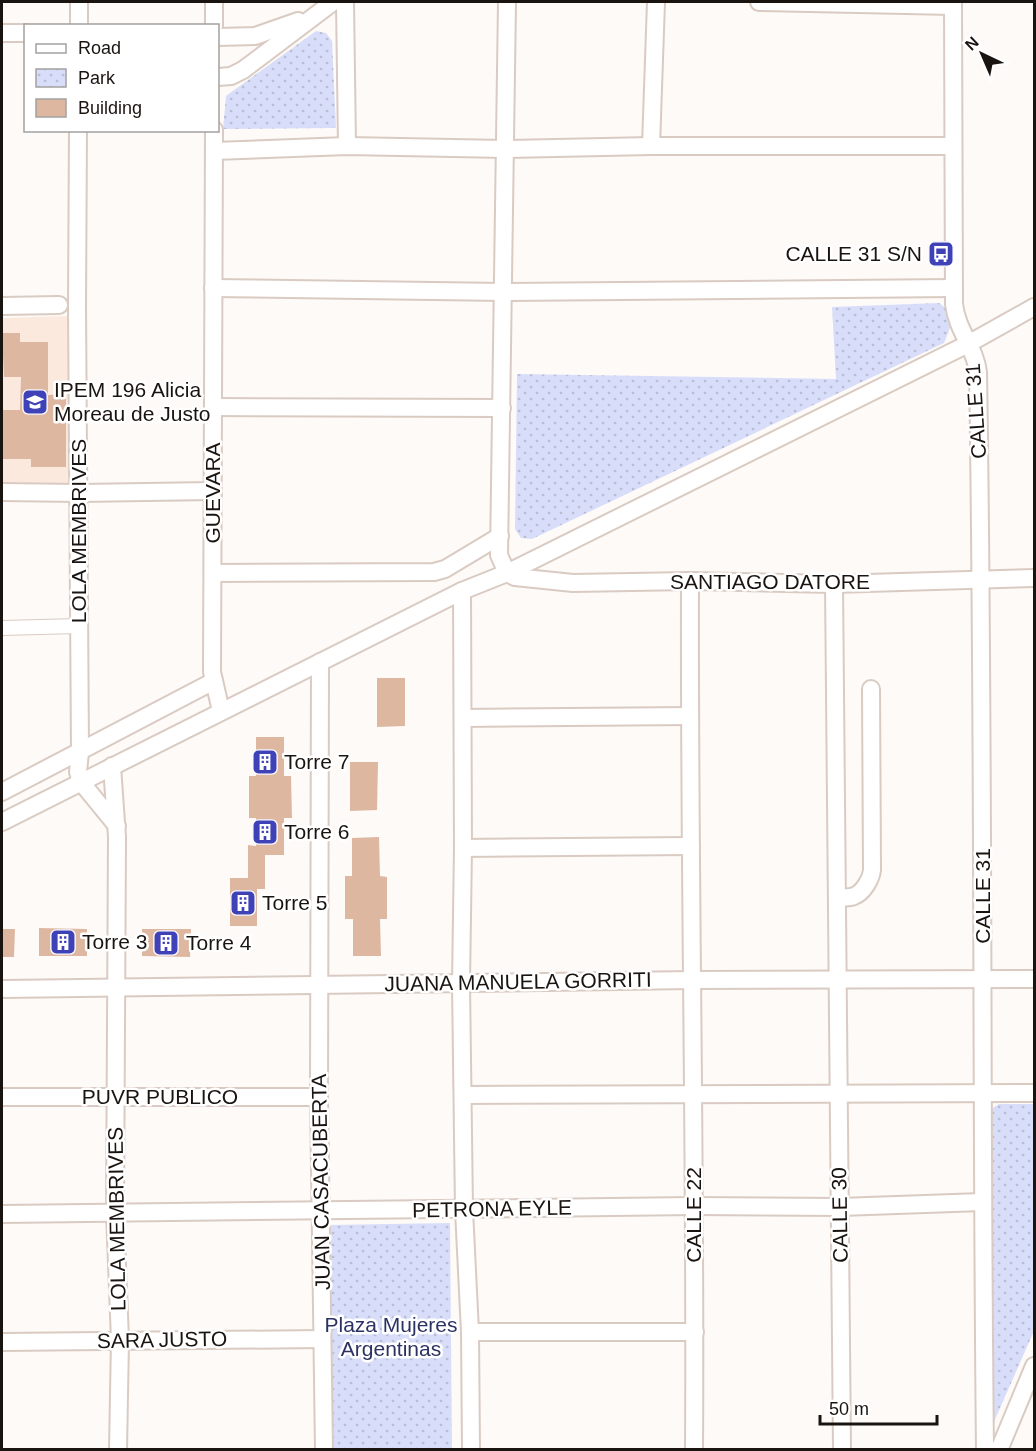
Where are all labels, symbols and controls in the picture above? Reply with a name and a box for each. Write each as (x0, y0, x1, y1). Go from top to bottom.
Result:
legend (24, 24, 219, 132)
north arrow (952, 24, 1012, 84)
text: N (962, 33, 982, 54)
text: Road (78, 38, 121, 58)
text: Park (78, 68, 116, 88)
text: Building (78, 98, 142, 118)
bus stop icon: CALLE 31 S/N (926, 239, 956, 269)
place label: CALLE 31 S/N (785, 242, 922, 265)
street label: CALLE 31 (961, 362, 990, 460)
place label: IPEM 196 Alicia Moreau de Justo (54, 378, 210, 425)
school or university icon: IPEM 196 Alicia Moreau de Justo (20, 387, 50, 417)
street label: LOLA MEMBRIVES (67, 439, 90, 623)
street label: GUEVARA (201, 442, 224, 544)
street label: SANTIAGO DATORE (670, 570, 870, 593)
building icon: Torre 7 (250, 747, 280, 777)
place label: Torre 7 (284, 750, 349, 773)
building icon: Torre 6 (250, 817, 280, 847)
place label: Torre 6 (284, 820, 349, 843)
street label: CALLE 31 (971, 848, 994, 944)
building icon: Torre 5 (228, 888, 258, 918)
place label: Torre 5 (262, 891, 327, 914)
building icon: Torre 3 (48, 927, 78, 957)
building icon: Torre 4 (151, 928, 181, 958)
place label: Torre 3 (82, 930, 147, 953)
place label: Torre 4 (186, 931, 252, 954)
street label: JUANA MANUELA GORRITI (384, 968, 652, 995)
street label: JUAN CASACUBERTA (307, 1074, 334, 1290)
street label: PUVR PUBLICO (82, 1085, 238, 1108)
street label: LOLA MEMBRIVES (103, 1127, 130, 1311)
street label: CALLE 22 (682, 1167, 705, 1263)
street label: CALLE 30 (827, 1167, 852, 1263)
street label: PETRONA EYLE (412, 1196, 572, 1221)
park label: Plaza Mujeres Argentinas (324, 1313, 458, 1360)
street label: SARA JUSTO (97, 1327, 227, 1352)
scale bar (820, 1388, 937, 1426)
text: 50 m (829, 1399, 869, 1419)

